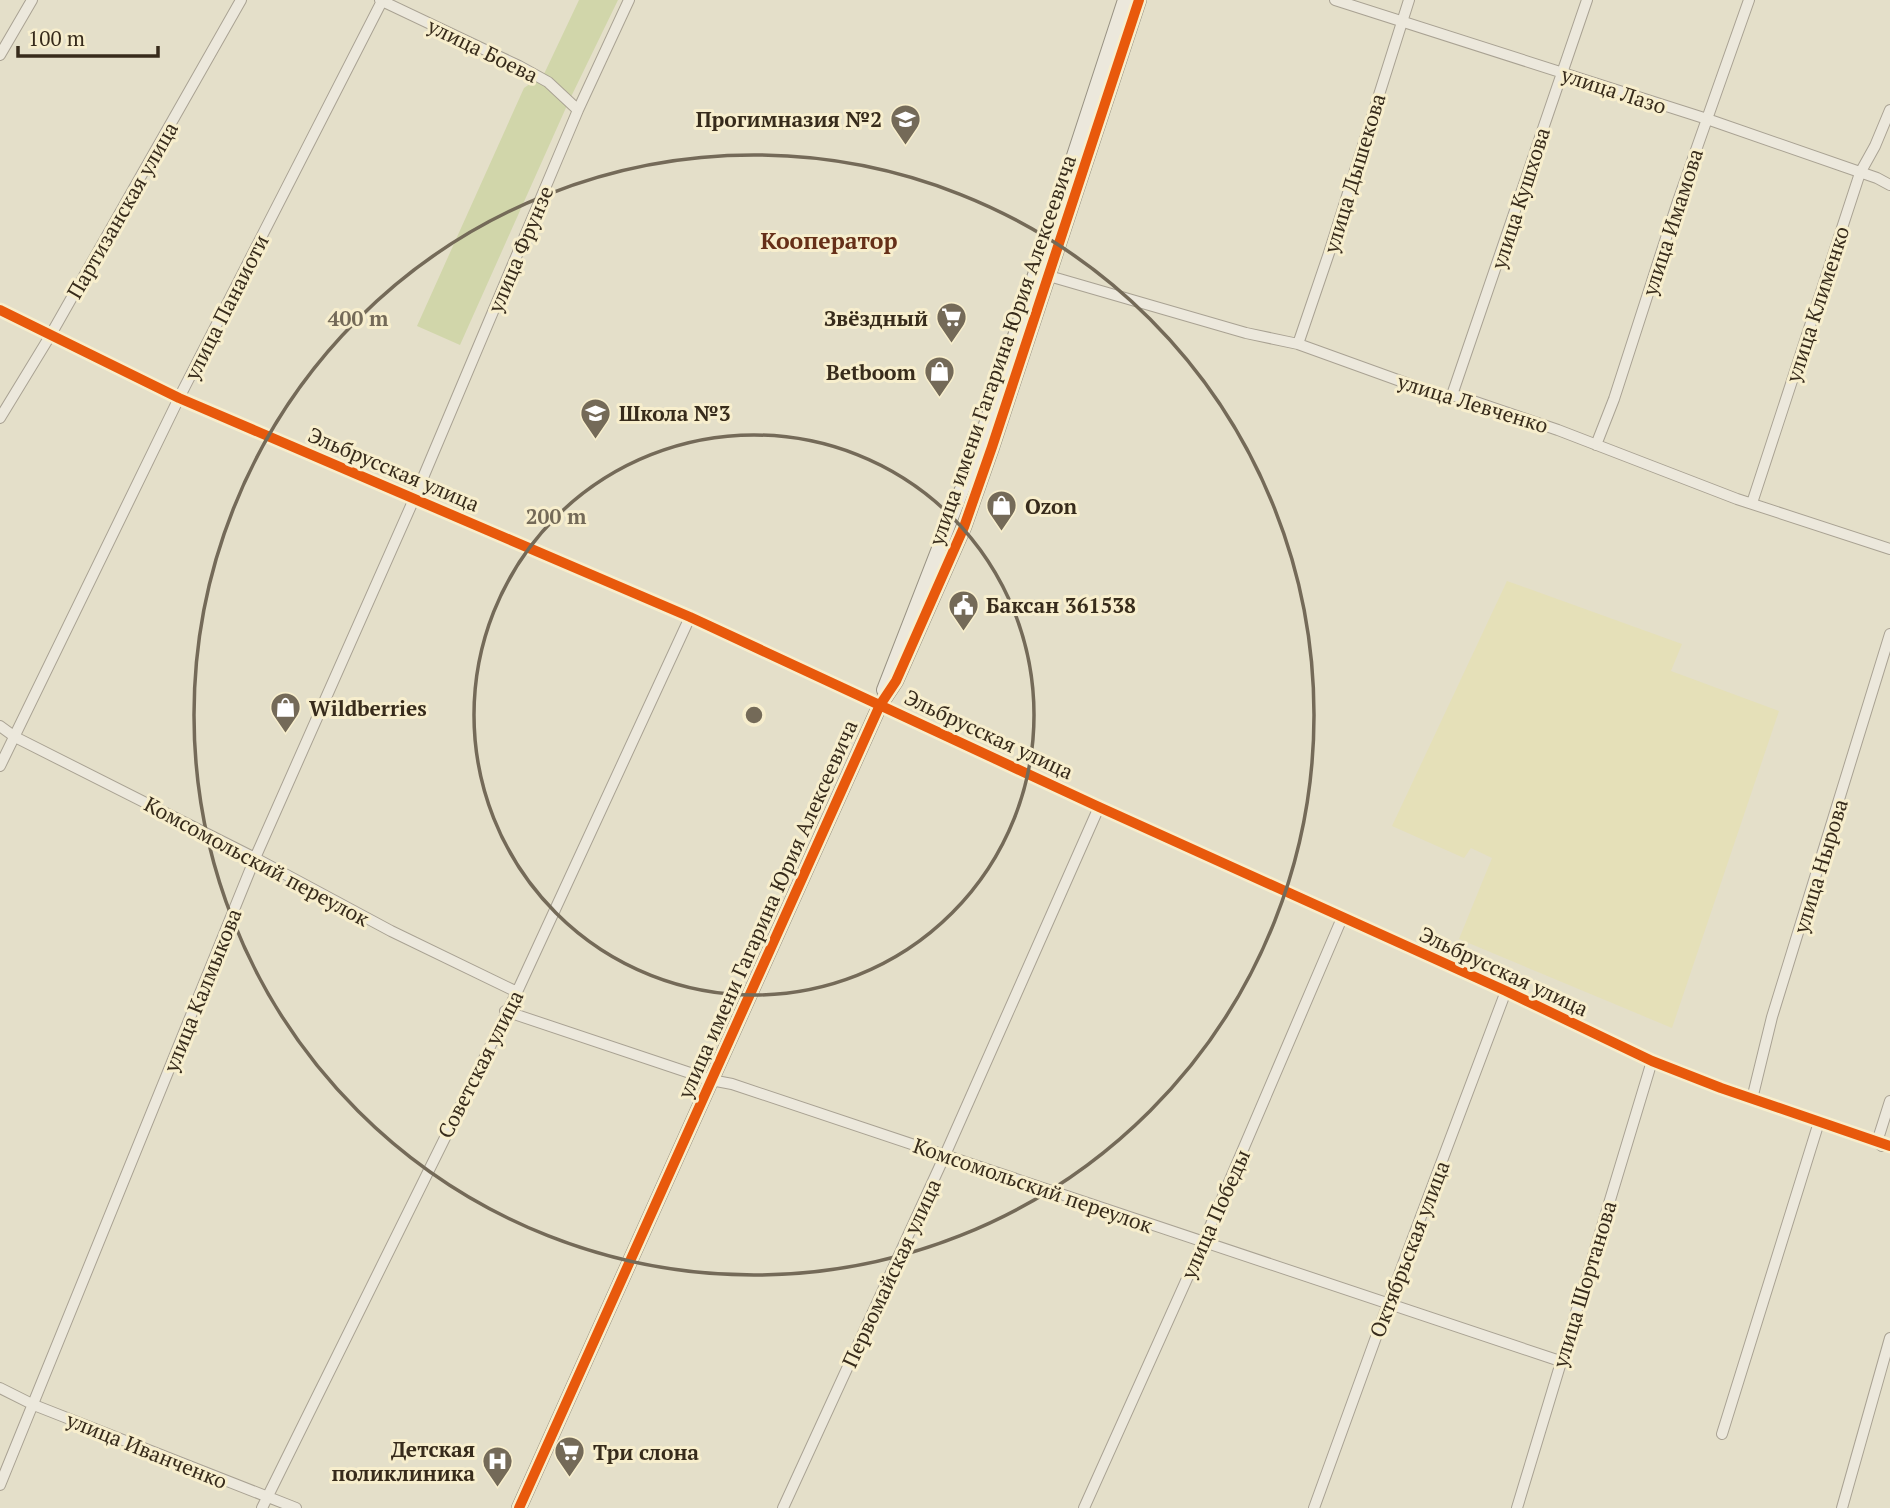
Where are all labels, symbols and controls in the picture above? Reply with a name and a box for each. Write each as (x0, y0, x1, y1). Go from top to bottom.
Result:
street label: улица Боева (422, 11, 543, 89)
scale bar (18, 14, 158, 58)
text: 100 m (28, 24, 85, 52)
street label: улица Лазо (1557, 60, 1670, 120)
street label: улица Дышекова (1316, 89, 1392, 257)
school or university icon: Прогимназия №2 (888, 102, 922, 146)
place label: Прогимназия №2 (696, 105, 882, 133)
street label: Партизанская улица (60, 116, 184, 304)
street label: улица Кушхова (1484, 123, 1556, 273)
street label: улица Имамова (1635, 144, 1709, 300)
street label: улица имени Гагарина Юрия Алексеевича (921, 151, 1082, 550)
street label: улица Фрунзе (480, 181, 559, 318)
street label: улица Клименко (1778, 222, 1855, 386)
district label: Кооператор (760, 225, 898, 256)
street label: улица Панаиоти (177, 229, 275, 385)
supermarket icon: Звёздный (934, 301, 968, 345)
text: 400 m (328, 304, 389, 332)
place label: Звёздный (824, 304, 928, 332)
shop icon: Betboom (922, 355, 956, 399)
place label: Betboom (826, 358, 917, 386)
street label: улица Левченко (1393, 366, 1552, 439)
school or university icon: Школа №3 (579, 396, 613, 440)
place label: Школа №3 (619, 399, 731, 427)
street label: Эльбрусская улица (304, 420, 484, 518)
shop icon: Ozon (985, 489, 1019, 533)
place label: Ozon (1025, 492, 1077, 520)
text: 200 m (526, 502, 587, 530)
public building icon: Баксан 361538 (946, 588, 980, 632)
place label: Баксан 361538 (986, 591, 1136, 619)
street label: Эльбрусская улица (900, 683, 1078, 786)
shop icon: Wildberries (269, 691, 303, 735)
place label: Wildberries (309, 694, 427, 722)
centre of rings (742, 703, 766, 727)
street label: улица имени Гагарина Юрия Алексеевича (670, 715, 864, 1104)
street label: Комсомольский переулок (140, 790, 375, 933)
street label: улица Нырова (1786, 795, 1854, 938)
street label: улица Калмыкова (156, 904, 248, 1077)
street label: Эльбрусская улица (1415, 920, 1593, 1023)
street label: Советская улица (431, 985, 530, 1143)
street label: Комсомольский переулок (910, 1131, 1157, 1239)
street label: улица Победы (1174, 1145, 1256, 1284)
street label: Октябрьская улица (1362, 1156, 1456, 1341)
street label: Первомайская улица (835, 1174, 947, 1372)
street label: улица Шортанова (1545, 1197, 1623, 1372)
street label: улица Иванченко (62, 1405, 231, 1495)
place label: Детская поликлиника (331, 1435, 475, 1487)
supermarket icon: Три слона (553, 1435, 587, 1479)
place label: Три слона (593, 1438, 699, 1466)
hospital icon: Детская поликлиника (481, 1444, 515, 1488)

